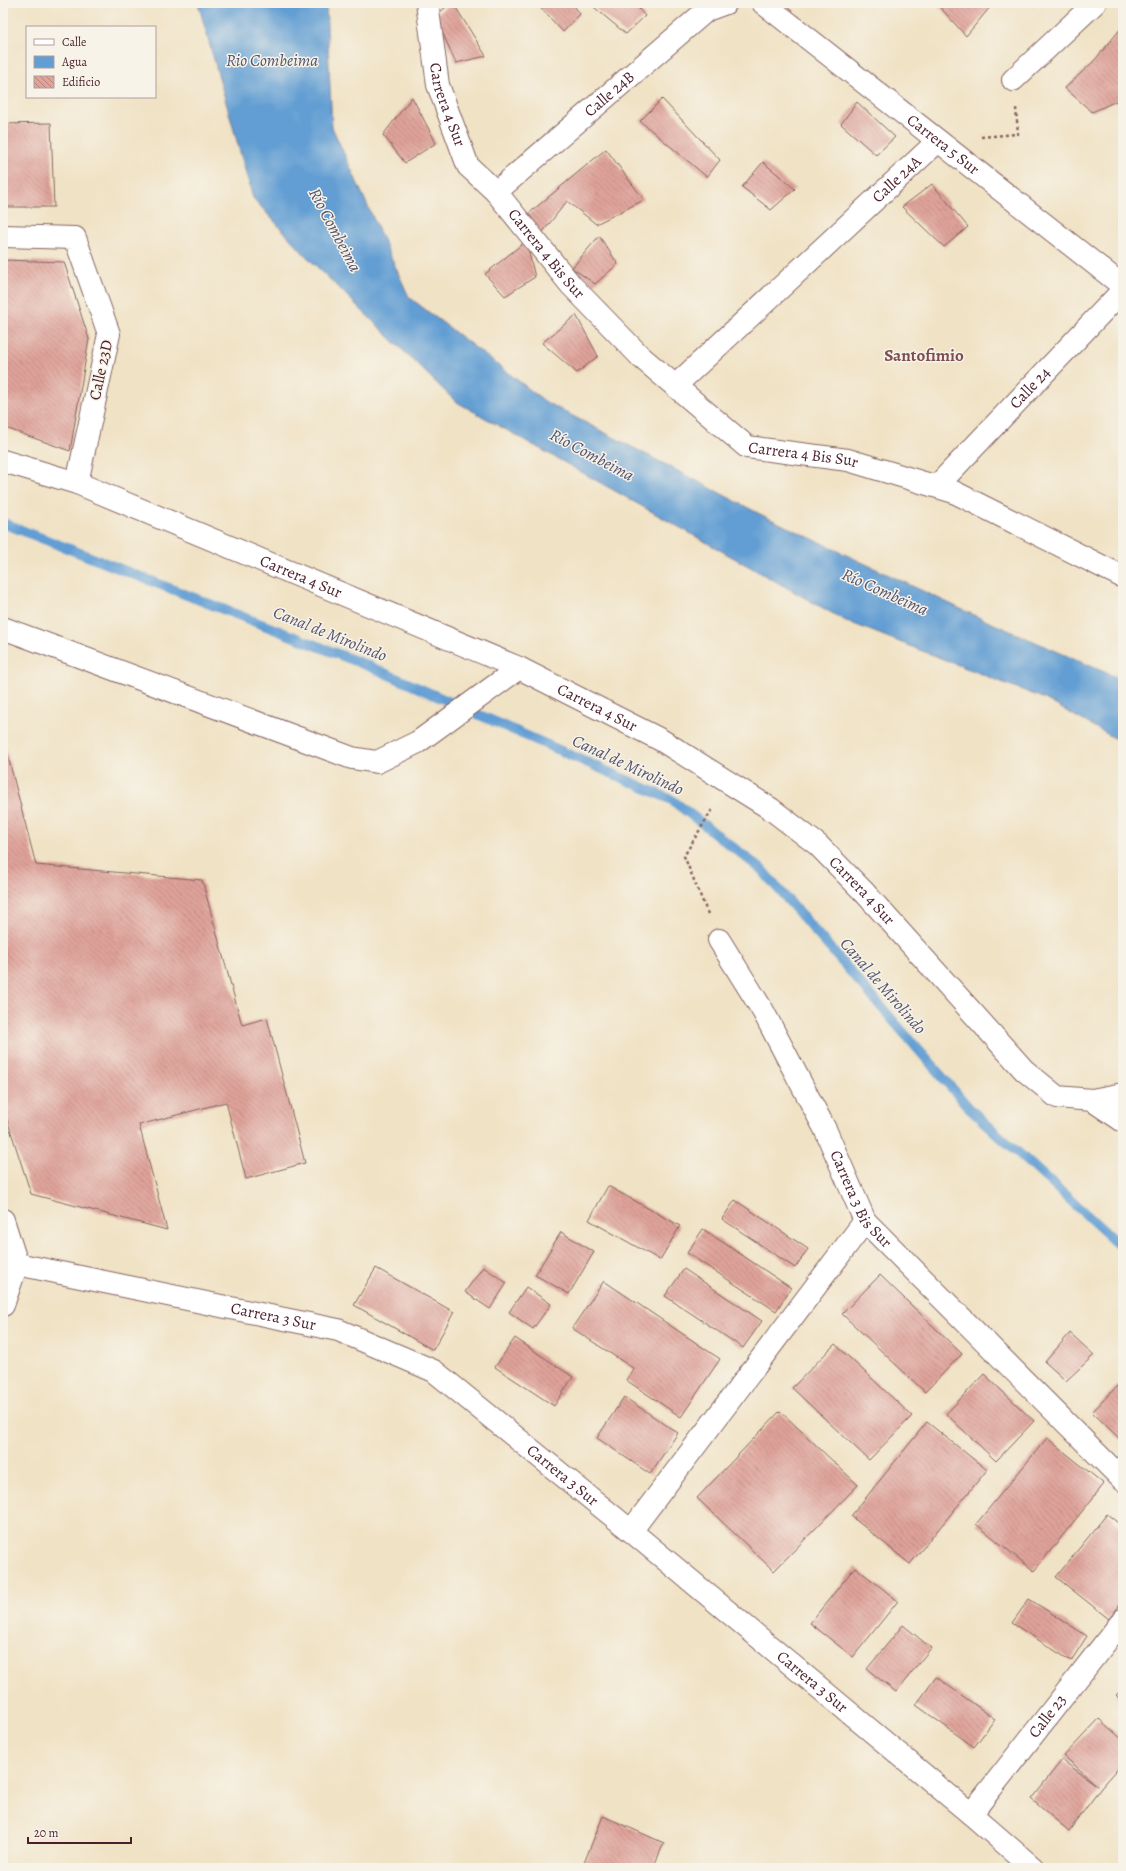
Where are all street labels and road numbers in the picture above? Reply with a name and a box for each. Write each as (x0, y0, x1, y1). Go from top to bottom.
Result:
street label: Carrera 4 Sur (424, 61, 471, 150)
street label: Calle 24B (580, 66, 640, 122)
street label: Carrera 5 Sur (902, 109, 984, 180)
street label: Calle 24A (867, 151, 927, 208)
street label: Carrera 4 Bis Sur (503, 204, 590, 304)
street label: Calle 23D (84, 338, 118, 402)
street label: Calle 24 (1005, 362, 1055, 414)
street label: Carrera 4 Bis Sur (747, 436, 861, 473)
street label: Carrera 4 Sur (257, 550, 345, 604)
street label: Carrera 4 Sur (553, 678, 641, 737)
street label: Carrera 4 Sur (824, 851, 900, 930)
street label: Carrera 3 Bis Sur (825, 1147, 897, 1253)
street label: Carrera 3 Sur (229, 1297, 318, 1336)
street label: Carrera 3 Sur (522, 1440, 603, 1511)
street label: Carrera 3 Sur (772, 1646, 852, 1718)
street label: Calle 23 (1023, 1690, 1072, 1743)

